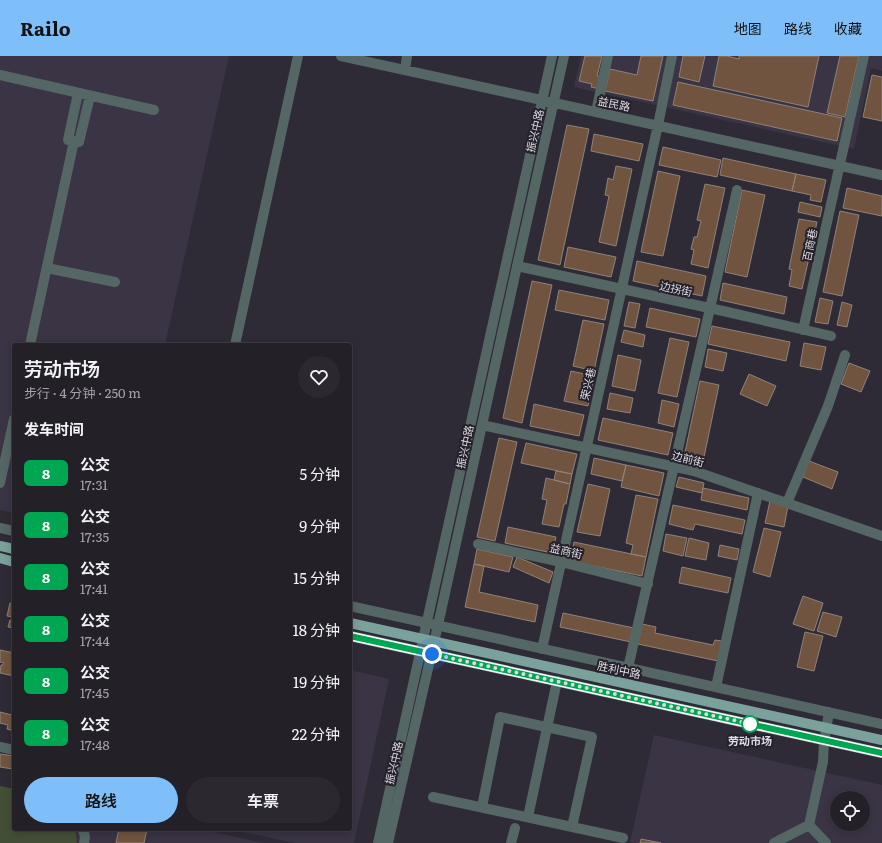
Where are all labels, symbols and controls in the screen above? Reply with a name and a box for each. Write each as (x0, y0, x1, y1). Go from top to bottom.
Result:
text: Railo (20, 14, 71, 42)
text: 地图 (734, 18, 762, 38)
text: 路线 (784, 18, 812, 38)
text: 收藏 (834, 18, 862, 38)
street label: 益民路 (596, 92, 632, 114)
street label: 振兴中路 (521, 108, 547, 154)
street label: 百商巷 (798, 227, 820, 263)
street label: 边拐街 (658, 277, 694, 299)
text: 劳动市场 (24, 354, 100, 382)
button: heart (298, 356, 340, 398)
street label: 荣兴巷 (576, 366, 599, 402)
text: 步行 · 4 分钟 · 250 m (24, 383, 141, 402)
text: 发车时间 (24, 417, 84, 440)
street label: 振兴中路 (452, 424, 476, 470)
street label: 边前街 (670, 446, 706, 470)
text: 公交 (80, 452, 110, 475)
text: 5 分钟 (299, 462, 340, 485)
text: 8 (42, 463, 50, 483)
text: 17:31 (80, 475, 108, 494)
text: 公交 (80, 504, 110, 527)
text: 9 分钟 (299, 514, 340, 537)
text: 8 (42, 515, 50, 535)
text: 17:35 (80, 527, 109, 546)
street label: 益商街 (548, 539, 584, 562)
text: 公交 (80, 556, 110, 579)
text: 15 分钟 (293, 566, 340, 589)
text: 8 (42, 567, 50, 587)
text: 17:41 (80, 579, 108, 598)
text: 公交 (80, 608, 110, 631)
text: 18 分钟 (293, 618, 340, 641)
text: 8 (42, 619, 50, 639)
text: 17:44 (80, 631, 110, 650)
your location (422, 644, 442, 664)
street label: 胜利中路 (596, 657, 642, 681)
text: 公交 (80, 660, 110, 683)
text: 19 分钟 (293, 670, 340, 693)
text: 8 (42, 671, 50, 691)
text: 17:45 (80, 683, 109, 702)
text: 公交 (80, 712, 110, 735)
marker: 劳动市场 (741, 715, 759, 733)
text: 22 分钟 (292, 722, 340, 745)
text: 8 (42, 723, 50, 743)
place label: 劳动市场 (728, 732, 772, 748)
text: 17:48 (80, 735, 110, 754)
street label: 振兴中路 (380, 740, 406, 786)
button: 路线 (24, 777, 178, 823)
button: 车票 (186, 777, 340, 823)
map controls (830, 791, 870, 831)
button: locate (830, 791, 870, 831)

